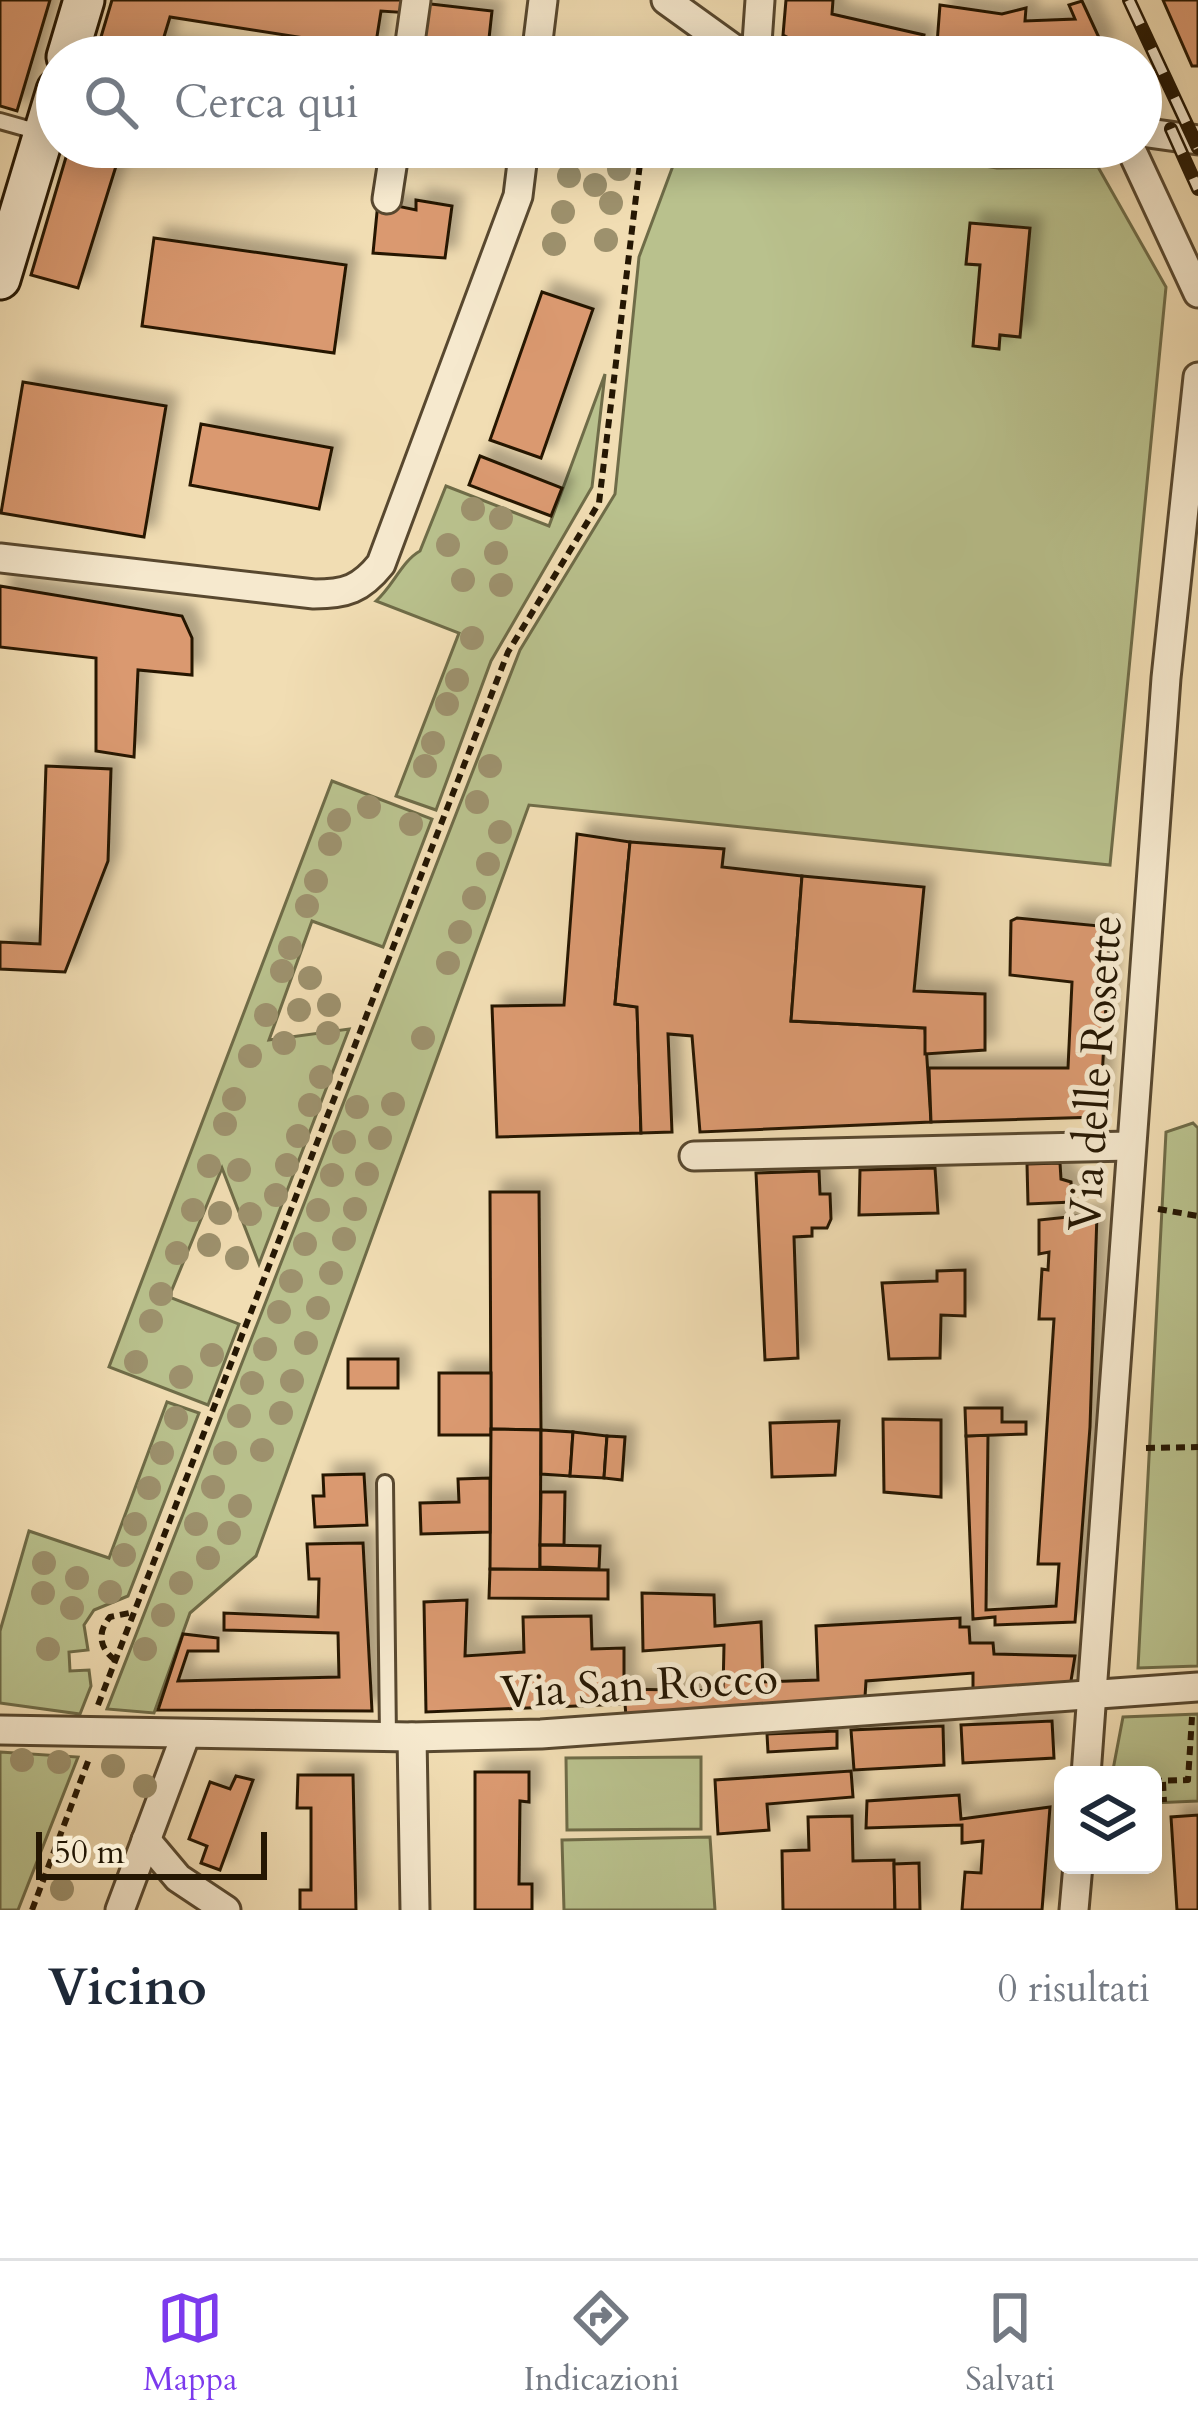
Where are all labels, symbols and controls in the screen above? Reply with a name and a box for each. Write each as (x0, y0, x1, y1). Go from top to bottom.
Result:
search box (36, 36, 1162, 168)
icon: search (78, 69, 144, 135)
text: Cerca qui (174, 72, 359, 133)
street label: Via delle Rosette (1054, 913, 1137, 1233)
street label: Via San Rocco (499, 1648, 779, 1723)
map controls (1054, 1766, 1162, 1874)
button: layers (1054, 1766, 1162, 1874)
scale bar (36, 1826, 267, 1879)
text: 50 m (54, 1830, 125, 1875)
text: Vicino (48, 1953, 207, 2023)
text: 0 risultati (998, 1962, 1150, 2015)
tab: Mappa (143, 2285, 238, 2402)
tab: Indicazioni (523, 2285, 679, 2402)
tab: Salvati (965, 2285, 1055, 2402)

